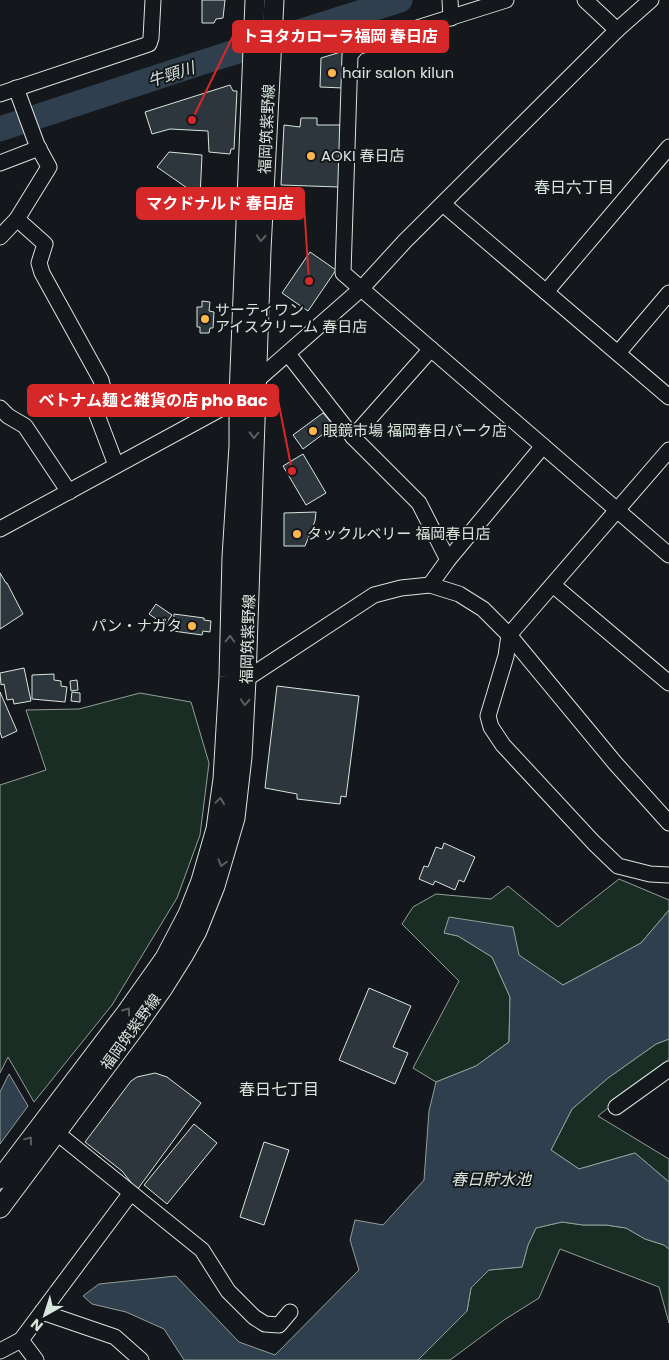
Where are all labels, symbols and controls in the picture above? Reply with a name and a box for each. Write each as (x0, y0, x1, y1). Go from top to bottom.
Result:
callout: トヨタカローラ福岡 春日店 (233, 21, 448, 52)
text: トヨタカローラ福岡 春日店 (242, 25, 438, 48)
water label: 牛頸川 (145, 56, 199, 93)
place label: hair salon kilun (342, 62, 454, 83)
marker: hair salon kilun (326, 67, 338, 79)
street label: 福岡筑紫野線 (254, 83, 279, 174)
place label: AOKI 春日店 (321, 145, 405, 166)
marker: AOKI 春日店 (305, 150, 317, 162)
district label: 春日六丁目 (534, 176, 614, 199)
callout: マクドナルド 春日店 (137, 188, 304, 219)
text: マクドナルド 春日店 (146, 192, 294, 215)
one-way arrow (256, 234, 267, 242)
place label: サーティワン アイスクリーム 春日店 (215, 299, 367, 337)
marker: サーティワン アイスクリーム 春日店 (199, 313, 211, 325)
callout: ベトナム麺と雑貨の店 pho Bac (28, 385, 278, 416)
text: ベトナム麺と雑貨の店 pho Bac (38, 389, 268, 412)
place label: 眼鏡市場 福岡春日パーク店 (323, 420, 507, 441)
marker: 眼鏡市場 福岡春日パーク店 (307, 425, 319, 437)
one-way arrow (249, 431, 260, 439)
place label: タックルベリー 福岡春日店 (307, 523, 491, 544)
marker: タックルベリー 福岡春日店 (291, 528, 303, 540)
street label: 福岡筑紫野線 (235, 594, 260, 684)
place label: パン・ナガタ (91, 615, 182, 636)
marker: パン・ナガタ (186, 620, 198, 632)
one-way arrow (225, 634, 235, 642)
one-way arrow (240, 699, 251, 707)
one-way arrow (214, 796, 225, 804)
one-way arrow (217, 858, 228, 867)
street label: 福岡筑紫野線 (96, 989, 166, 1074)
one-way arrow (122, 1008, 130, 1017)
district label: 春日七丁目 (239, 1078, 319, 1101)
one-way arrow (24, 1137, 32, 1146)
water label: 春日貯水池 (451, 1168, 533, 1191)
north arrow (20, 1290, 70, 1340)
text: N (26, 1314, 47, 1336)

